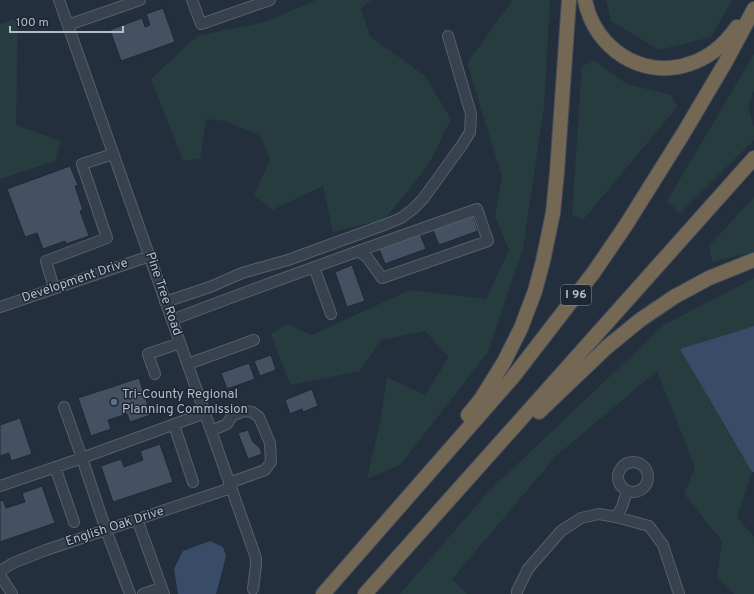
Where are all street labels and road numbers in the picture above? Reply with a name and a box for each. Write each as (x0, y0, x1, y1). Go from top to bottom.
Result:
street label: Pine Tree Road (141, 250, 185, 338)
street label: Development Drive (20, 255, 130, 307)
road number: I 96 (561, 285, 591, 305)
street label: English Oak Drive (64, 504, 166, 550)

